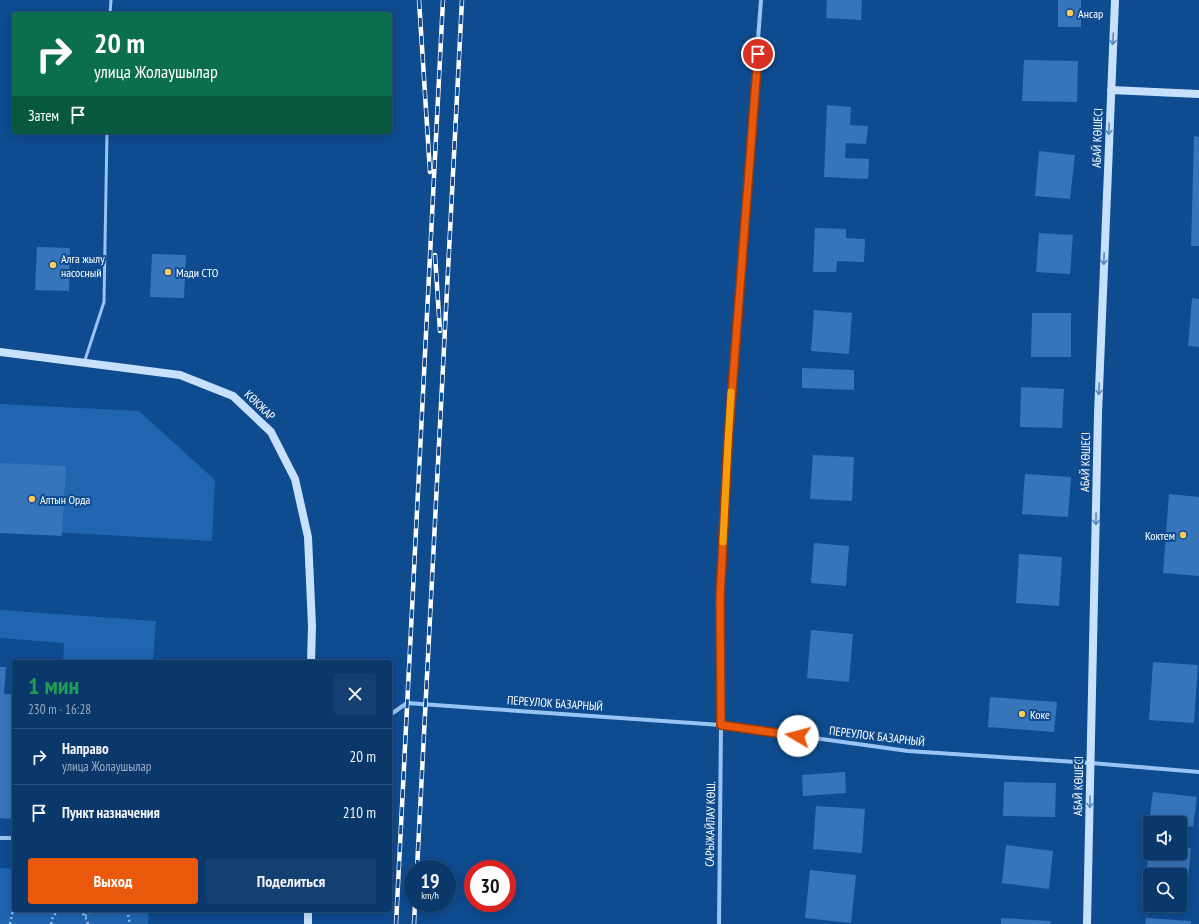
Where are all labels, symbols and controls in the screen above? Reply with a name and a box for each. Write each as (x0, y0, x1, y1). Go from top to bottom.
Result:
place label: Ансар (1078, 6, 1103, 21)
marker: Ансар (1065, 8, 1075, 18)
text: 20 m (94, 24, 145, 61)
icon: right (28, 28, 80, 80)
one-way arrow (1110, 32, 1117, 45)
pin (741, 37, 775, 71)
icon: arrive (747, 43, 769, 65)
text: улица Жолаушылар (94, 60, 218, 83)
icon: arrive (67, 104, 89, 126)
text: Затем (28, 106, 59, 125)
street label: АБАЙ КӨШЕСІ (1088, 108, 1106, 168)
one-way arrow (1105, 122, 1113, 135)
place label: Алга жылу насосный (61, 251, 105, 280)
one-way arrow (1100, 252, 1108, 265)
marker: Алга жылу насосный (48, 260, 58, 270)
place label: Мади СТО (176, 265, 219, 280)
marker: Мади СТО (163, 267, 173, 277)
one-way arrow (1096, 382, 1103, 395)
street label: КӨКЖАР (241, 387, 279, 424)
street label: АБАЙ КӨШЕСІ (1077, 432, 1093, 492)
place label: Алтын Орда (40, 492, 91, 507)
marker: Алтын Орда (27, 494, 37, 504)
one-way arrow (1092, 512, 1100, 525)
place label: Коктем (1145, 528, 1175, 543)
marker: Коктем (1178, 530, 1188, 540)
text: 1 мин (28, 670, 79, 701)
button: close (334, 673, 376, 715)
street label: ПЕРЕУЛОК БАЗАРНЫЙ (507, 692, 603, 714)
text: 230 m · 16:28 (28, 701, 91, 718)
place label: Коке (1030, 707, 1050, 722)
marker: Коке (1017, 709, 1027, 719)
position arrow (777, 715, 819, 757)
street label: ПЕРЕУЛОК БАЗАРНЫЙ (828, 723, 926, 749)
text: Направо (62, 739, 109, 758)
icon: right (28, 746, 50, 768)
text: 20 m (350, 747, 376, 766)
street label: АБАЙ КӨШЕСІ (1070, 756, 1086, 816)
text: улица Жолаушылар (62, 758, 151, 775)
street label: САРЫЖАЙЛАУ КӨШ. (702, 781, 718, 867)
one-way arrow (1086, 795, 1094, 808)
icon: arrive (28, 802, 50, 824)
text: Пункт назначения (62, 803, 160, 822)
text: 210 m (343, 803, 376, 822)
map controls (1143, 816, 1187, 912)
button: sound (1143, 816, 1187, 860)
button: Выход (28, 858, 198, 904)
button: Поделиться (206, 858, 376, 904)
speed limit sign: 30 (464, 860, 516, 912)
text: 19 (420, 868, 440, 894)
button: search (1143, 868, 1187, 912)
text: km/h (421, 889, 439, 902)

